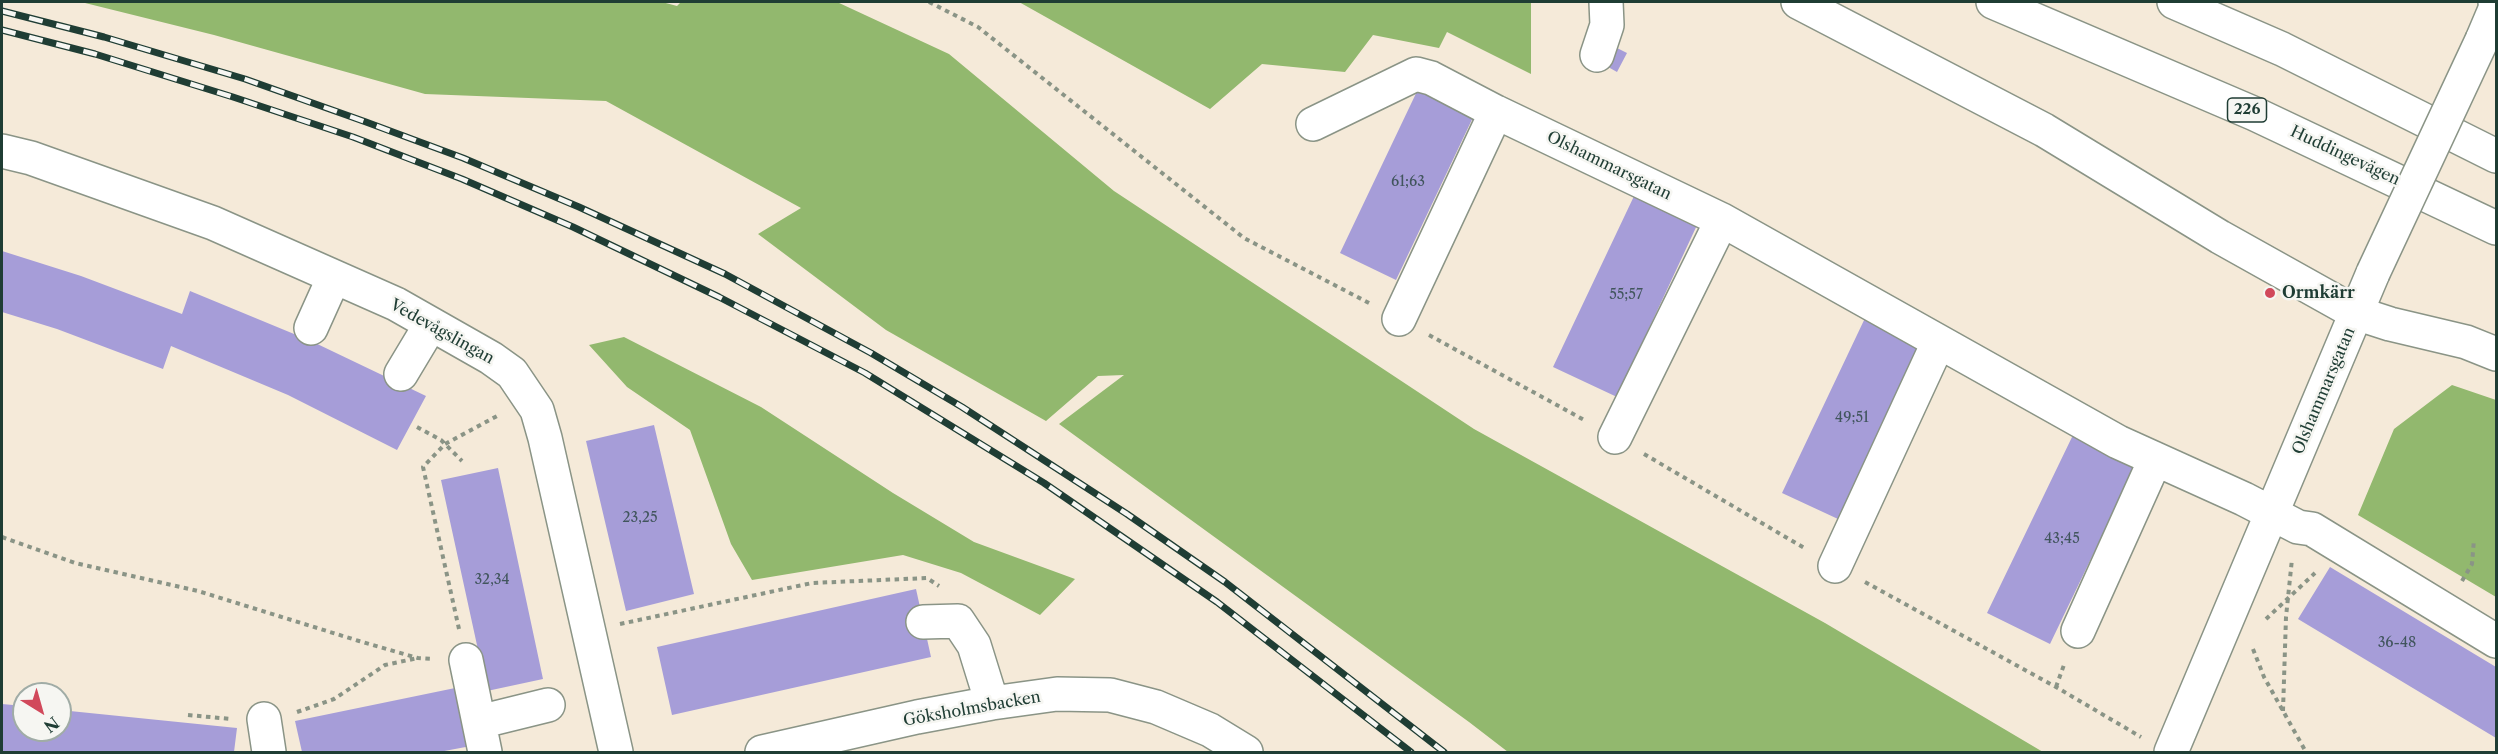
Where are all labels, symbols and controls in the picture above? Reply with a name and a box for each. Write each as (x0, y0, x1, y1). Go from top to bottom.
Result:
road number: 226 (2228, 98, 2266, 122)
street label: Huddingevägen (2287, 122, 2403, 190)
street label: Olshammarsgatan (1544, 128, 1674, 204)
house number: 61;63 (1391, 174, 1425, 190)
place label: Ormkärr (2282, 283, 2355, 303)
marker: Ormkärr (2263, 286, 2277, 300)
house number: 55;57 (1609, 287, 1643, 303)
street label: Vedevågslingan (387, 295, 497, 369)
street label: Olshammarsgatan (2289, 325, 2359, 457)
house number: 49;51 (1835, 410, 1869, 426)
house number: 23,25 (622, 510, 658, 526)
house number: 43;45 (2044, 531, 2080, 547)
house number: 32,34 (474, 572, 510, 588)
house number: 36-48 (2378, 635, 2416, 651)
north arrow (12, 682, 72, 742)
street label: Göksholmsbacken (902, 687, 1042, 731)
text: N (40, 713, 63, 737)

